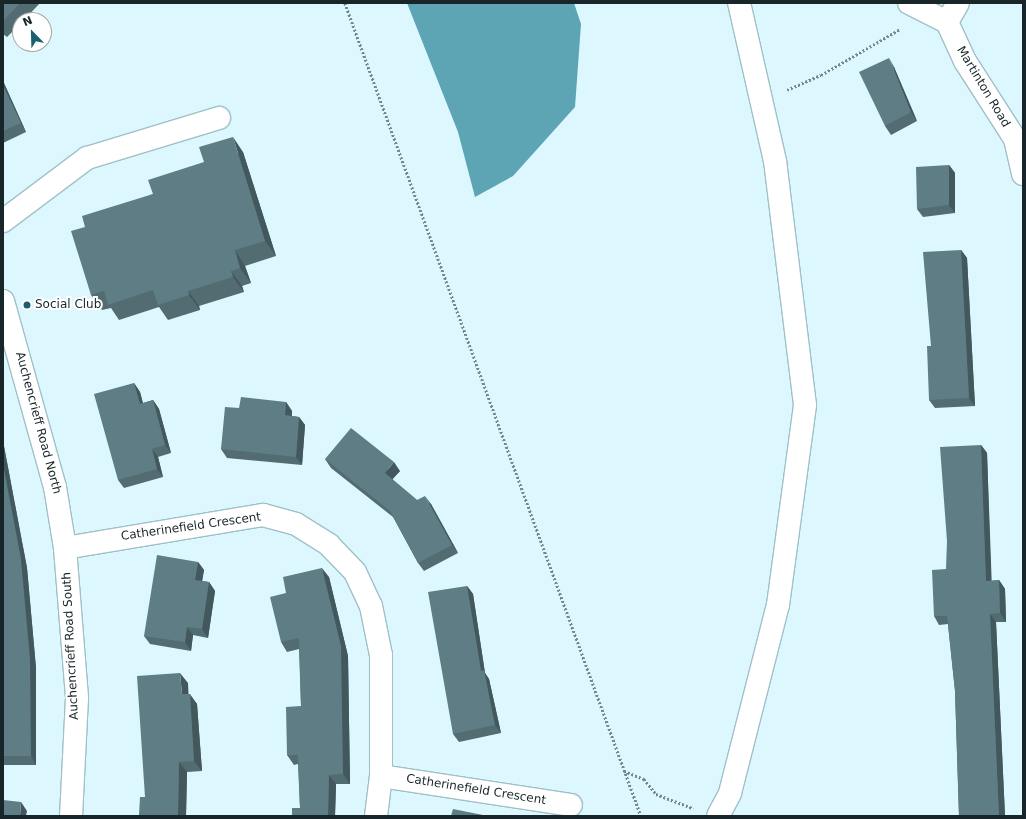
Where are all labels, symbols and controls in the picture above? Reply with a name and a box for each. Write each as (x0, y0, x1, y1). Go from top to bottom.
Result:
north arrow (12, 12, 52, 52)
text: N (21, 14, 34, 29)
street label: Martinton Road (953, 44, 1013, 130)
place label: Social Club (35, 298, 101, 312)
marker: Social Club (22, 300, 32, 310)
street label: Auchencrieff Road North (12, 350, 64, 496)
street label: Catherinefield Crescent (120, 510, 262, 544)
street label: Auchencrieff Road South (60, 572, 82, 720)
street label: Catherinefield Crescent (405, 772, 547, 808)

